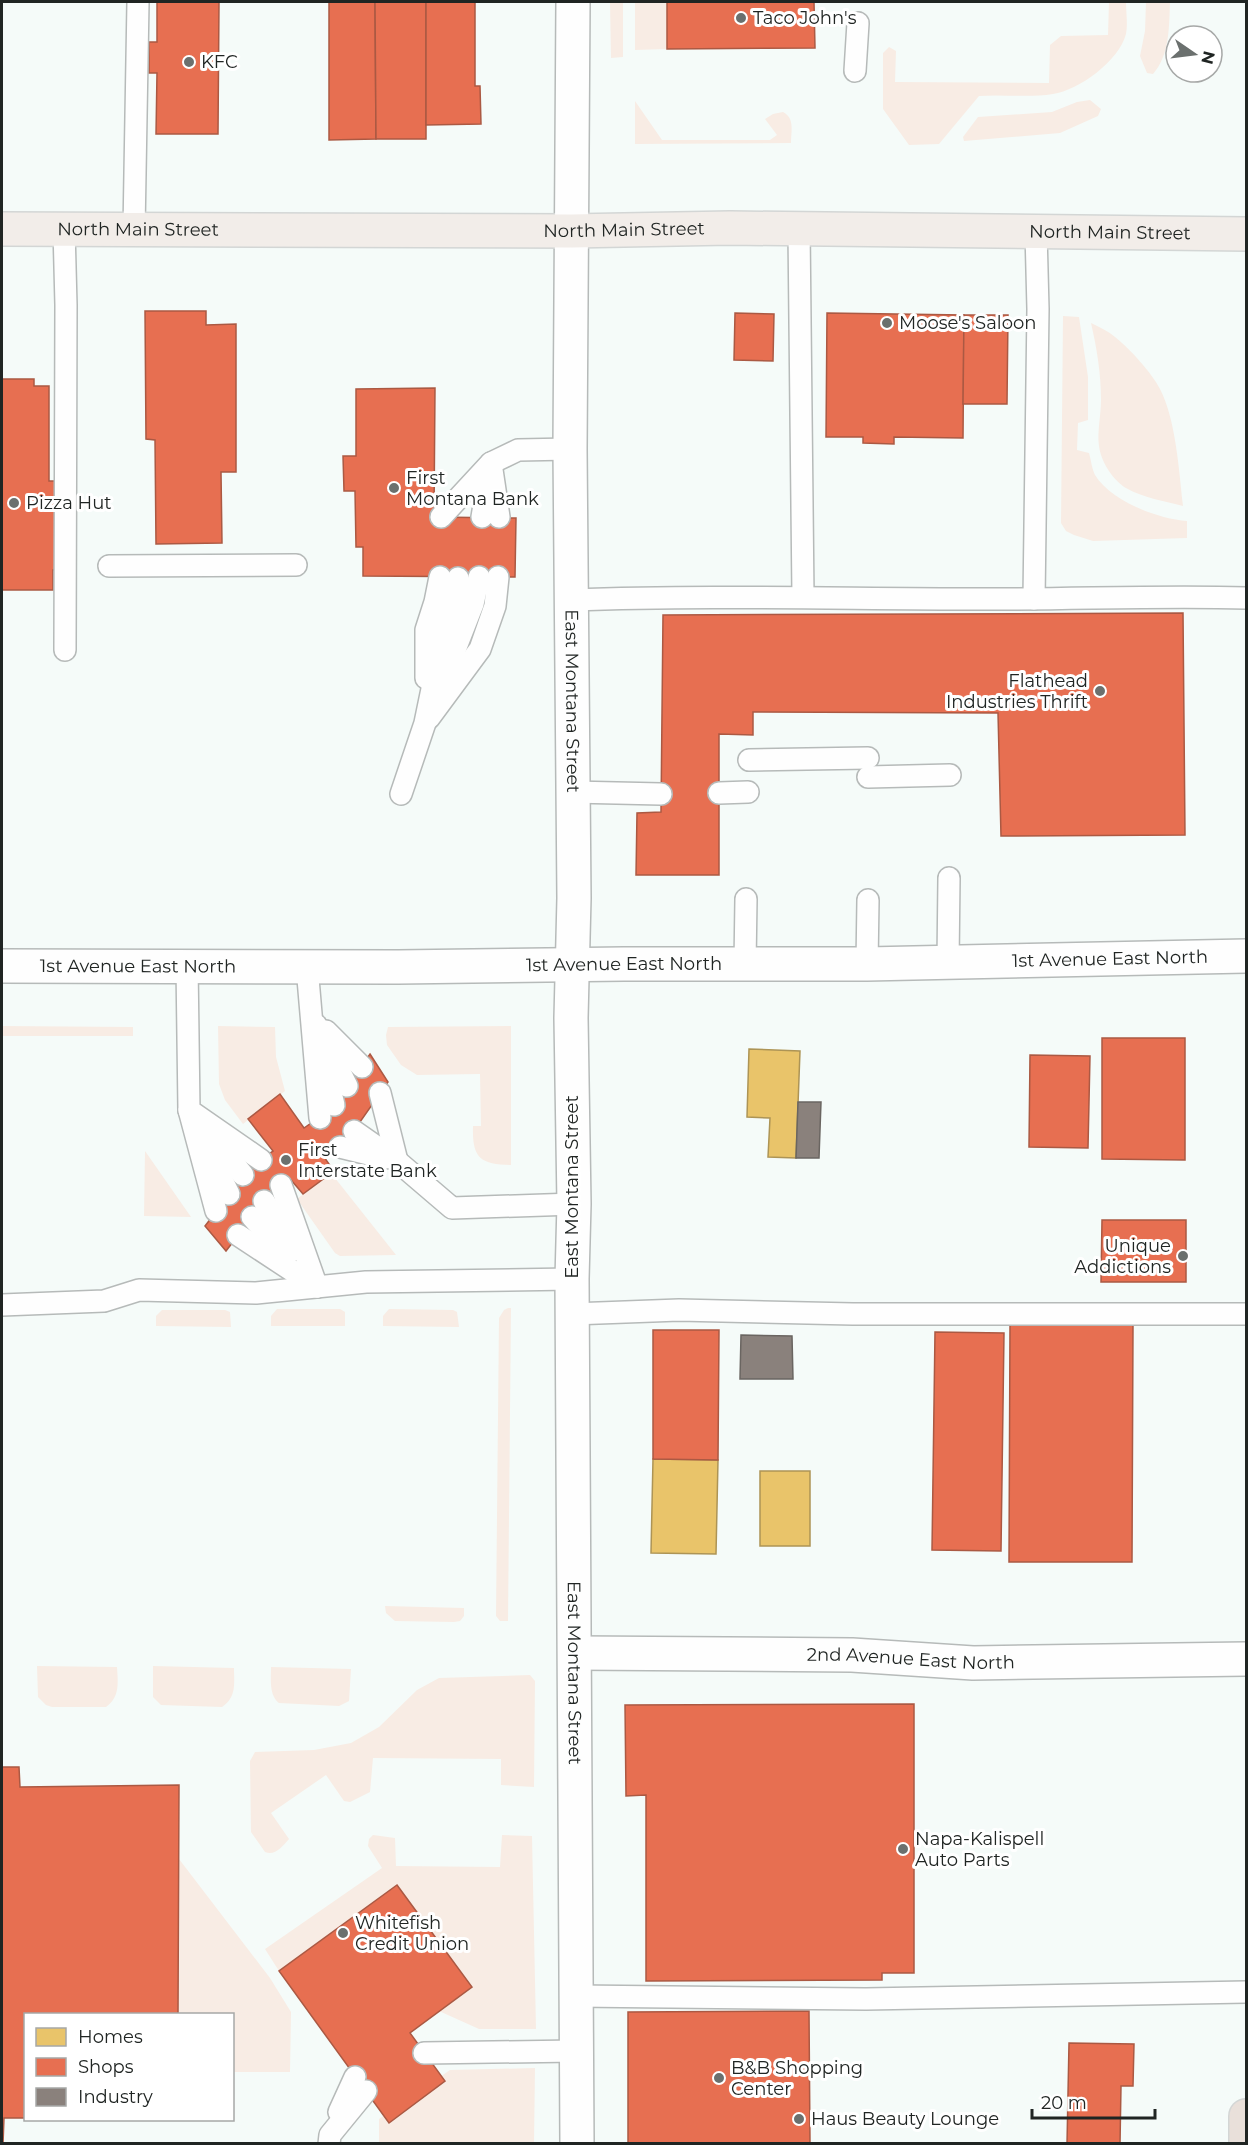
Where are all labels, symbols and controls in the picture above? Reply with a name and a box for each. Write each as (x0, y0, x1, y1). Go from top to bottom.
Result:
place label: Taco John's (753, 7, 857, 29)
marker: Taco John's (734, 11, 748, 25)
north arrow (1164, 24, 1224, 84)
text: N (1197, 49, 1219, 66)
place label: KFC (201, 51, 238, 73)
marker: KFC (182, 55, 196, 69)
street label: North Main Street (543, 217, 705, 242)
street label: North Main Street (57, 218, 219, 241)
street label: North Main Street (1029, 220, 1191, 244)
place label: Moose's Saloon (899, 312, 1036, 334)
marker: Moose's Saloon (880, 316, 894, 330)
place label: First Montana Bank (406, 467, 539, 510)
marker: First Montana Bank (387, 481, 401, 495)
place label: Pizza Hut (26, 492, 112, 514)
marker: Pizza Hut (7, 496, 21, 510)
street label: East Montana Street (560, 609, 584, 793)
place label: Flathead Industries Thrift (946, 670, 1088, 713)
marker: Flathead Industries Thrift (1093, 684, 1107, 698)
street label: 1st Avenue East North (1012, 946, 1208, 972)
street label: 1st Avenue East North (526, 953, 722, 976)
street label: 1st Avenue East North (40, 955, 236, 978)
street label: East Montana Street (561, 1095, 583, 1279)
place label: First Interstate Bank (298, 1139, 437, 1182)
marker: First Interstate Bank (279, 1153, 293, 1167)
place label: Unique Addictions (1074, 1235, 1171, 1278)
marker: Unique Addictions (1176, 1249, 1190, 1263)
street label: East Montana Street (563, 1581, 586, 1765)
street label: 2nd Avenue East North (807, 1644, 1015, 1674)
place label: Napa-Kalispell Auto Parts (915, 1828, 1044, 1871)
marker: Napa-Kalispell Auto Parts (896, 1842, 910, 1856)
place label: Whitefish Credit Union (355, 1912, 469, 1955)
marker: Whitefish Credit Union (336, 1926, 350, 1940)
legend (24, 2013, 234, 2121)
text: Homes (78, 2026, 143, 2048)
text: Shops (78, 2056, 134, 2078)
place label: B&B Shopping Center (731, 2057, 863, 2100)
marker: B&B Shopping Center (712, 2071, 726, 2085)
scale bar (1032, 2082, 1155, 2120)
text: Industry (78, 2086, 153, 2108)
text: 20 m (1041, 2092, 1087, 2114)
place label: Haus Beauty Lounge (811, 2108, 999, 2130)
marker: Haus Beauty Lounge (792, 2112, 806, 2126)

